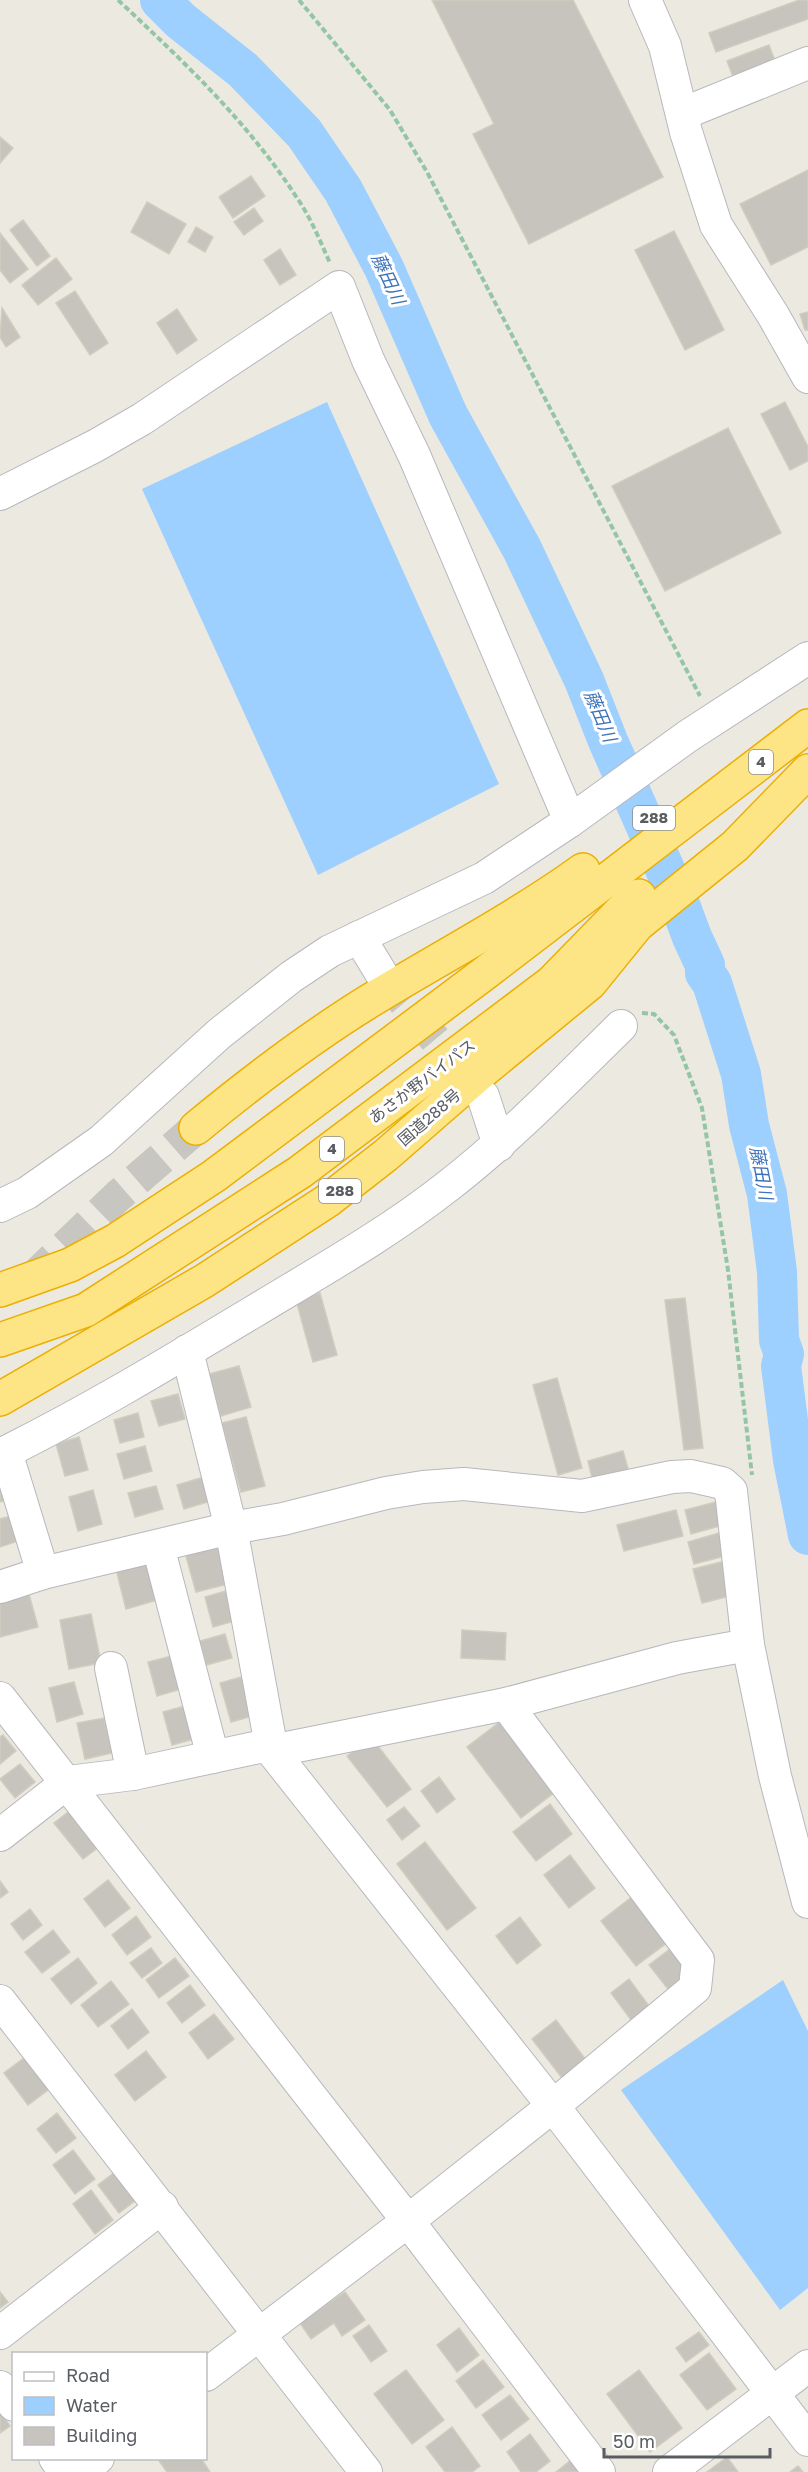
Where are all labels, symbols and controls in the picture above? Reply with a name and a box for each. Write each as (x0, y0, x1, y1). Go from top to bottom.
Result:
water label: 藤田川 (368, 249, 411, 310)
water label: 藤田川 (580, 686, 622, 747)
road number: 4 (749, 750, 773, 774)
road number: 288 (633, 806, 675, 830)
street label: あさか野バイパス (365, 1035, 479, 1127)
street label: 国道288号 (393, 1084, 465, 1150)
road number: 4 (320, 1137, 344, 1161)
water label: 藤田川 (746, 1144, 778, 1203)
road number: 288 (319, 1179, 361, 1203)
legend (12, 2352, 207, 2460)
text: Road (66, 2364, 110, 2386)
text: Water (66, 2394, 117, 2416)
scale bar (604, 2421, 770, 2459)
text: Building (66, 2424, 137, 2446)
text: 50 m (613, 2430, 655, 2452)

